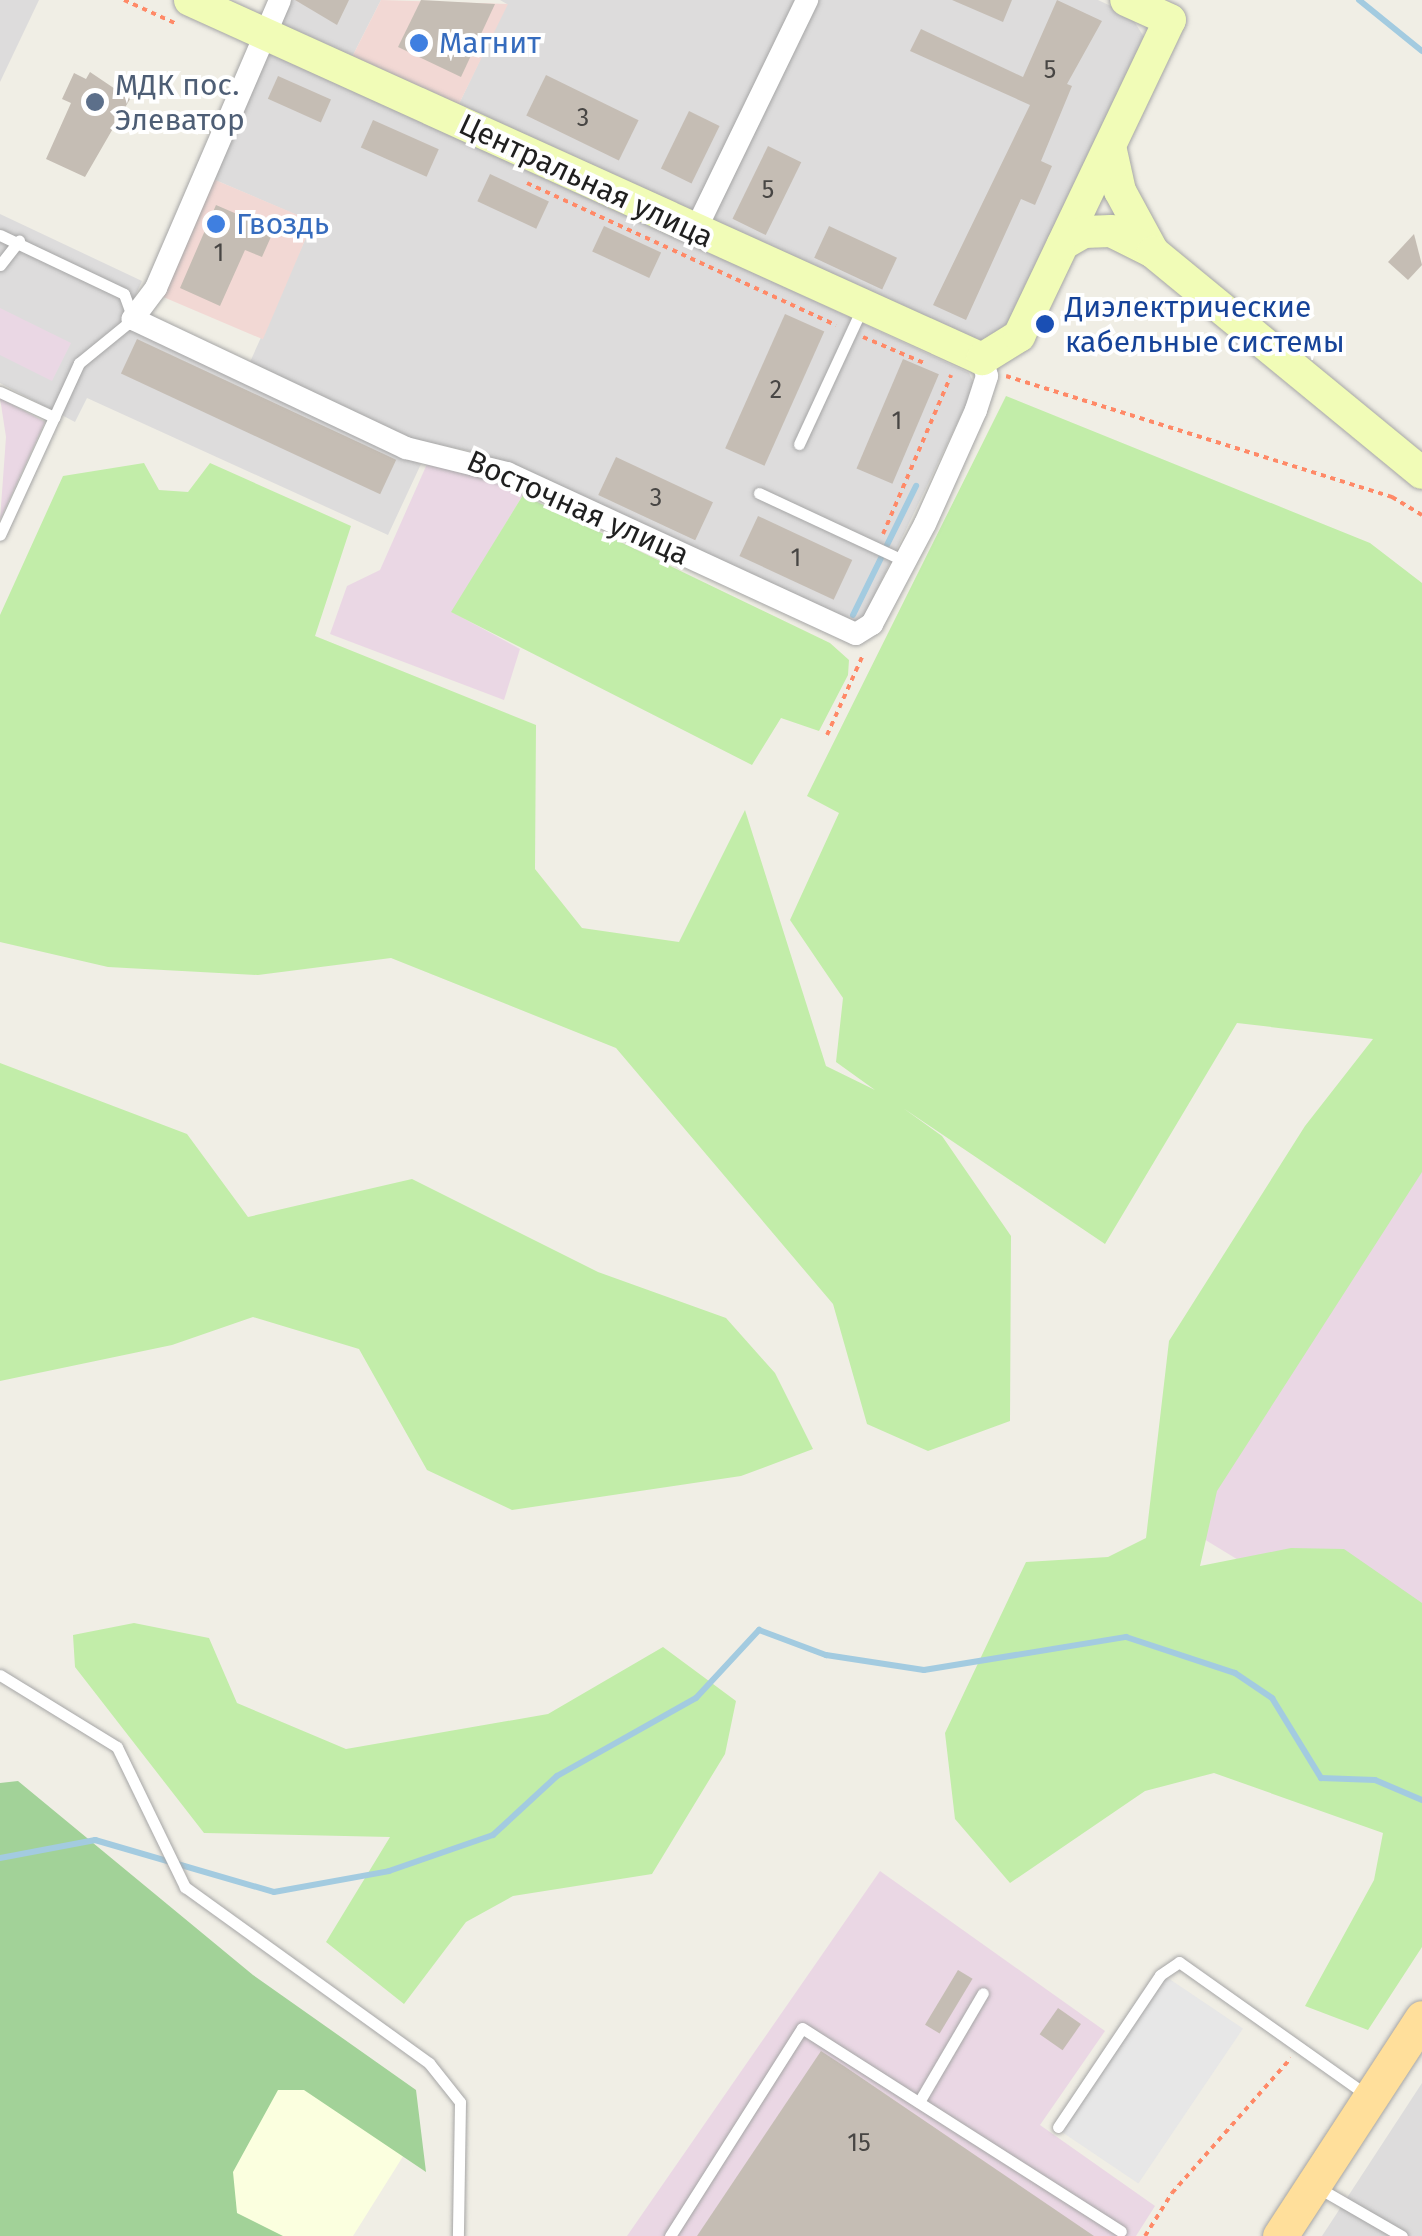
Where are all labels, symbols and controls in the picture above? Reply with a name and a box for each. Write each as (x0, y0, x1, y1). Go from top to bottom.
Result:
place label: Магнит (439, 25, 541, 61)
marker: Магнит (408, 32, 430, 54)
house number: 5 (1044, 55, 1056, 85)
place label: МДК пос. Элеватор (115, 67, 245, 138)
marker: МДК пос. Элеватор (84, 91, 106, 113)
house number: 3 (577, 103, 589, 133)
street label: Центральная улица (453, 106, 719, 256)
house number: 5 (762, 175, 774, 205)
place label: Гвоздь (236, 206, 329, 242)
marker: Гвоздь (205, 213, 227, 235)
house number: 1 (214, 238, 224, 268)
place label: Диэлектрические кабельные системы (1065, 289, 1345, 360)
marker: Диэлектрические кабельные системы (1034, 313, 1056, 335)
house number: 2 (770, 375, 782, 405)
house number: 1 (892, 406, 902, 436)
street label: Восточная улица (461, 443, 695, 573)
house number: 3 (650, 483, 662, 513)
house number: 1 (791, 543, 801, 573)
house number: 15 (847, 2128, 871, 2158)

